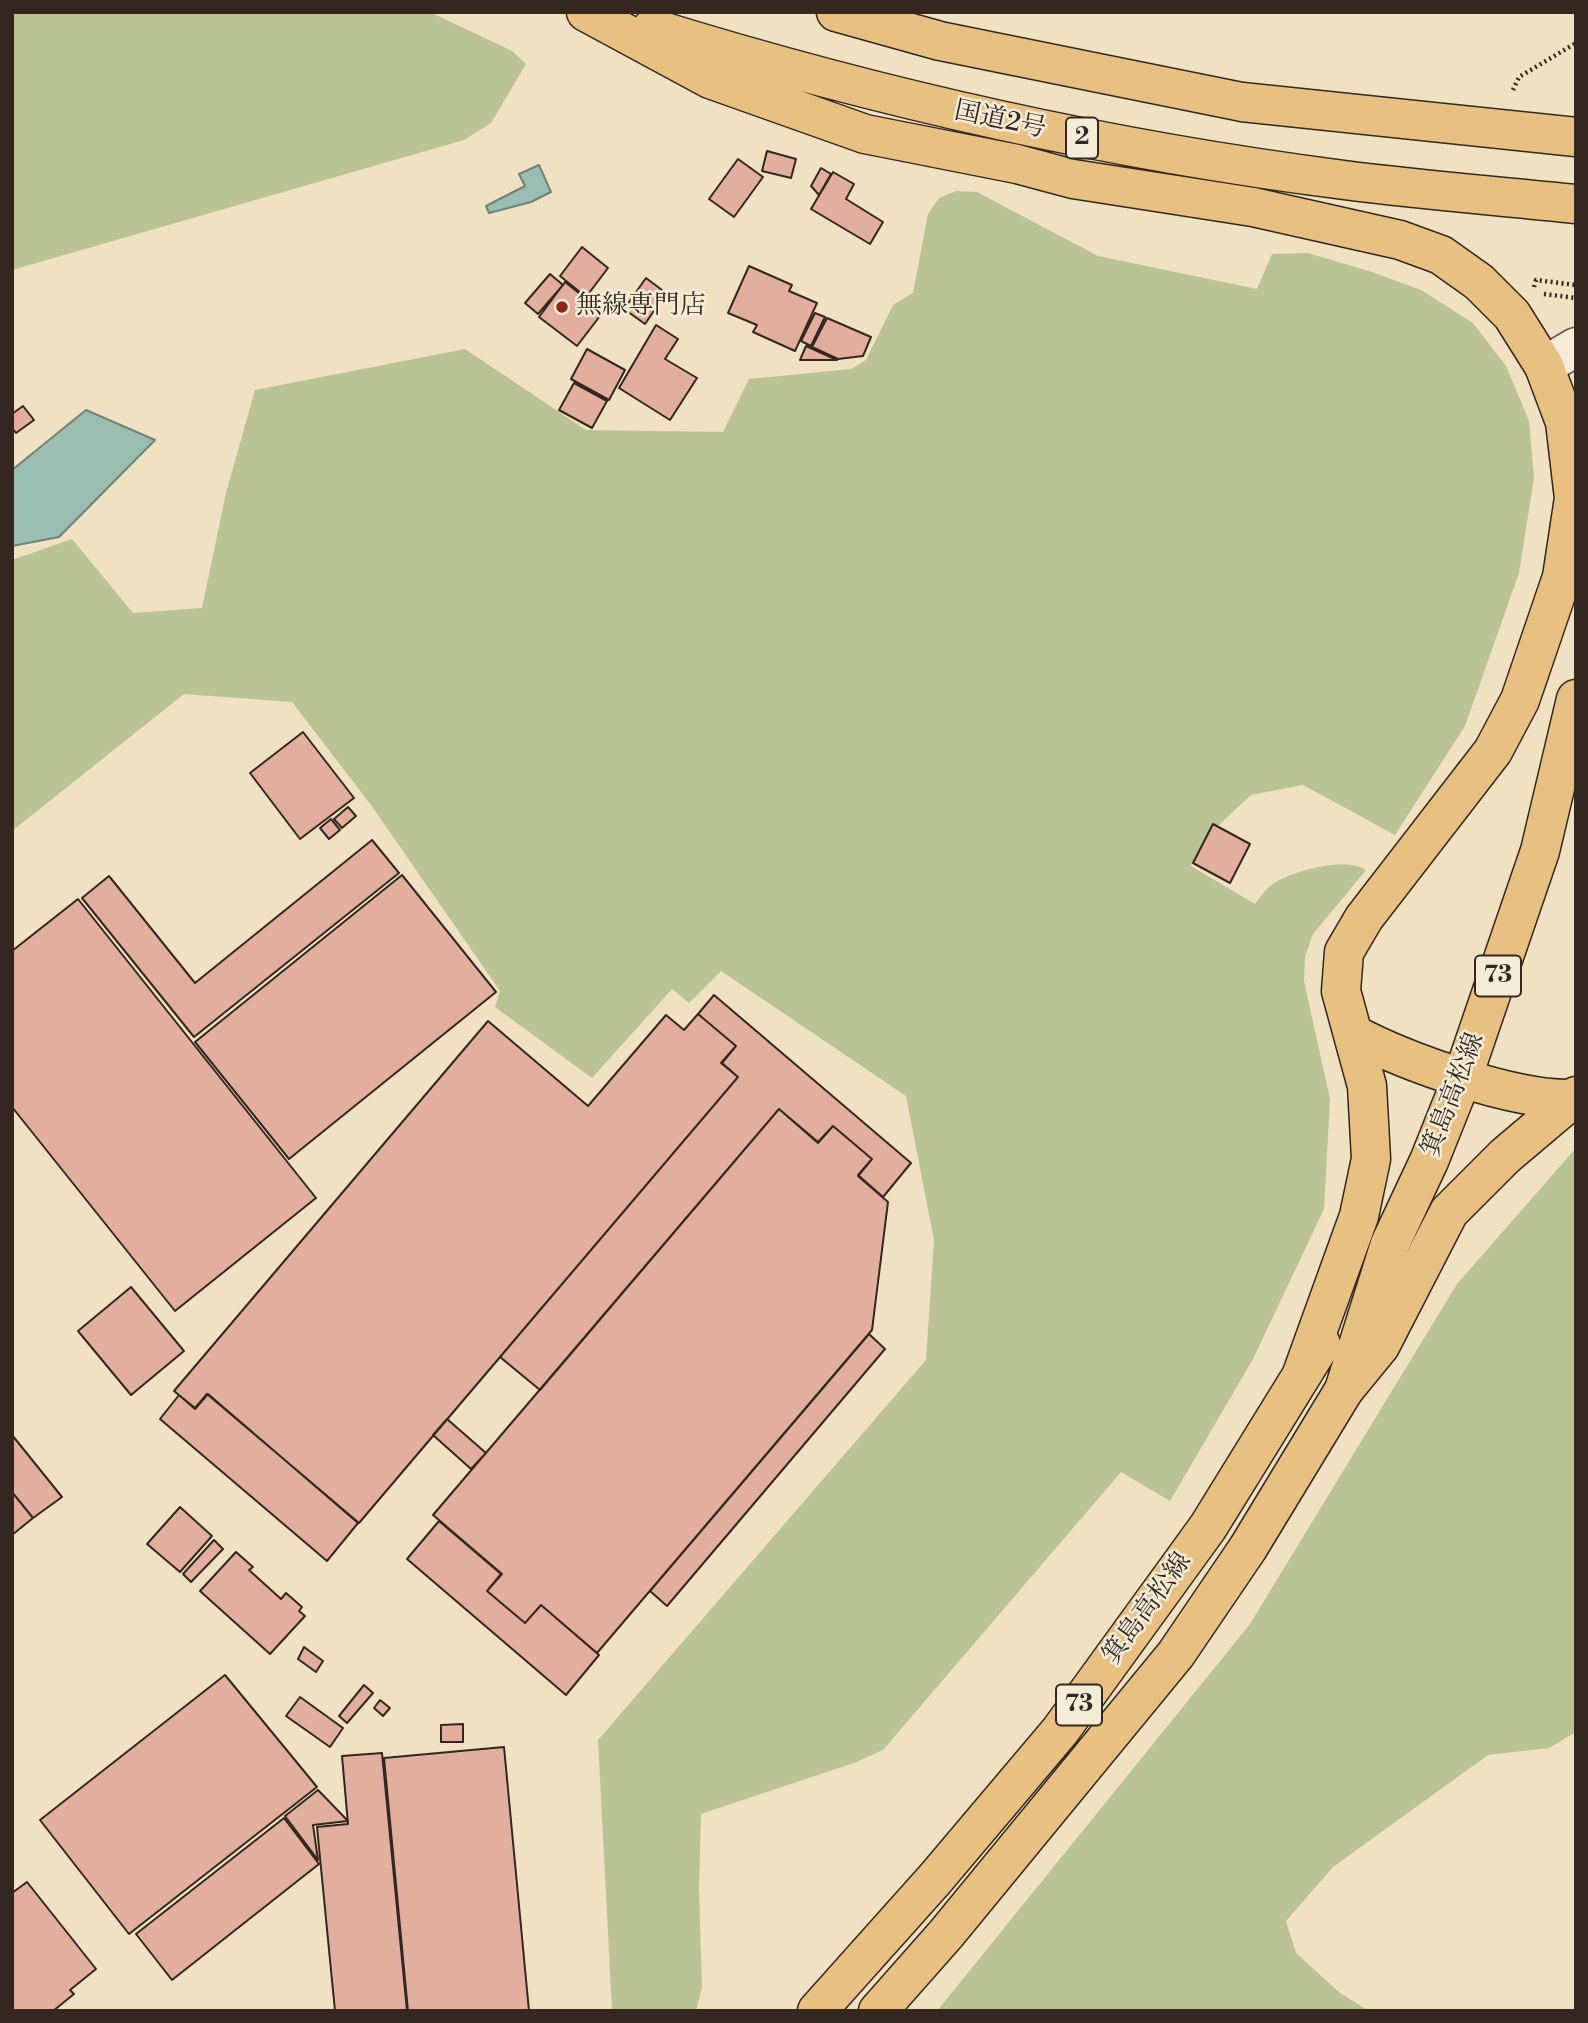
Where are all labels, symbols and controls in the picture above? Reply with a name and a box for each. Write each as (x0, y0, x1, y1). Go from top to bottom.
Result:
street label: 国道2号 (951, 96, 1049, 146)
road number: 2 (1066, 118, 1098, 158)
place label: 無線専門店 (576, 291, 706, 323)
marker: 無線専門店 (554, 299, 570, 315)
road number: 73 (1475, 956, 1521, 996)
street label: 箕島高松線 (1416, 1029, 1492, 1161)
street label: 箕島高松線 (1097, 1547, 1199, 1671)
road number: 73 (1056, 1685, 1102, 1726)

